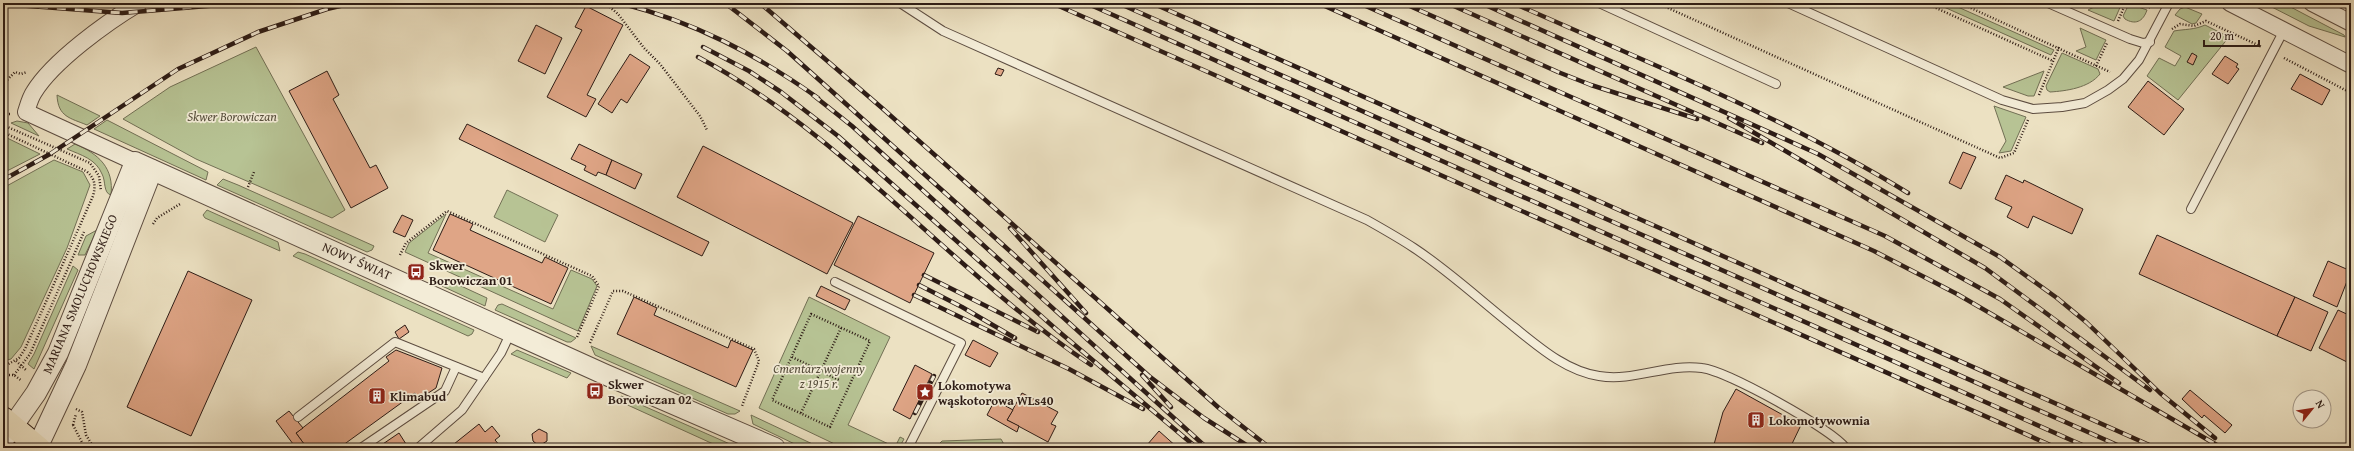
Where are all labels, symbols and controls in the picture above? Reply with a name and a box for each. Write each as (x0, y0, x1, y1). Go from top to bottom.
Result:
scale bar (2204, 22, 2259, 48)
text: 20 m (2210, 27, 2234, 44)
park label: Skwer Borowiczan (187, 107, 277, 126)
street label: MARIANA SMOLUCHOWSKIEGO (38, 211, 122, 377)
street label: NOWY ŚWIAT (319, 237, 395, 285)
place label: Skwer Borowiczan 01 (429, 256, 513, 290)
bus stop icon: Skwer Borowiczan 01 (406, 262, 426, 282)
park label: Cmentarz wojenny z 1915 r. (773, 359, 865, 393)
place label: Skwer Borowiczan 02 (608, 375, 692, 409)
place label: Lokomotywa wąskotorowa WLs40 (938, 376, 1054, 410)
bus stop icon: Skwer Borowiczan 02 (585, 381, 605, 401)
place icon: Lokomotywa wąskotorowa WLs40 (915, 382, 935, 402)
building icon: Klimabud (367, 386, 387, 406)
place label: Klimabud (390, 387, 447, 406)
north arrow (2292, 389, 2332, 429)
text: N (2312, 397, 2330, 412)
building icon: Lokomotywownia (1746, 410, 1766, 430)
place label: Lokomotywownia (1769, 411, 1870, 430)

